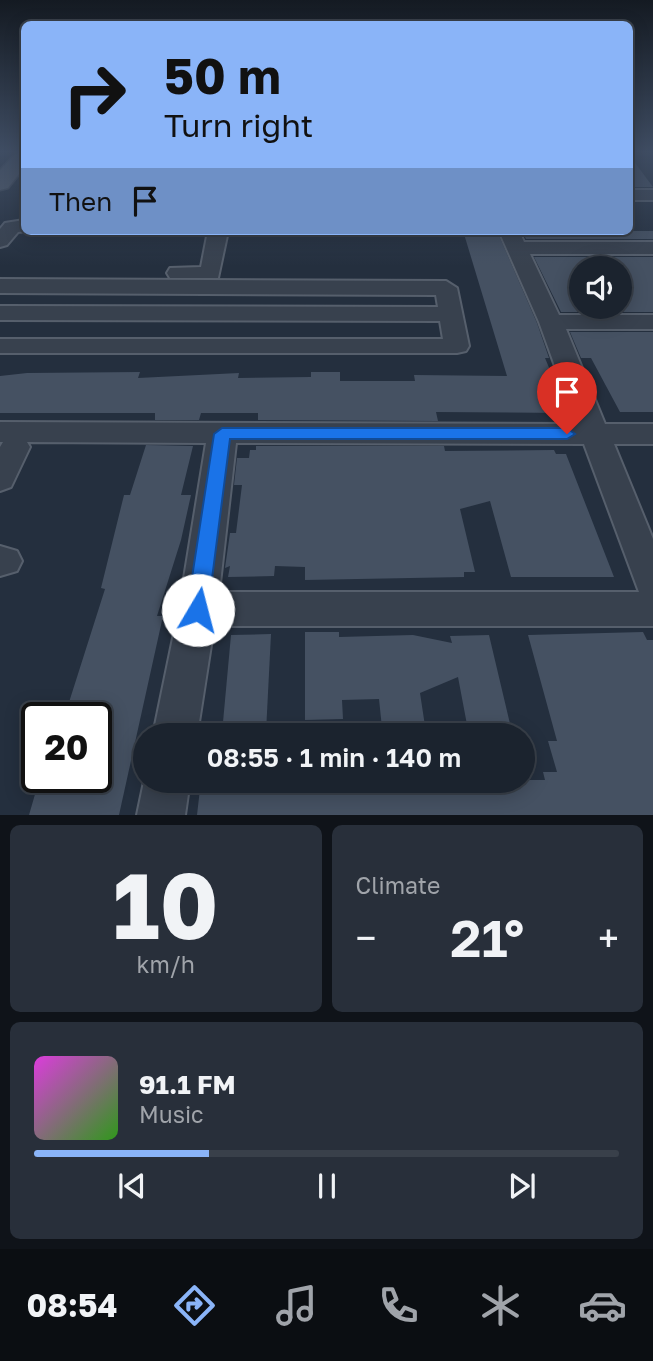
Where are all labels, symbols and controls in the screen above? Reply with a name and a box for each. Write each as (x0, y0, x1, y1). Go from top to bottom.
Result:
text: 50 m (164, 46, 281, 105)
icon: right (49, 49, 140, 140)
text: Turn right (164, 106, 313, 144)
icon: arrive (126, 182, 164, 220)
text: Then (49, 186, 112, 217)
map controls (569, 256, 632, 319)
button: sound (569, 256, 632, 319)
pin (537, 362, 597, 434)
icon: arrive (548, 373, 586, 411)
position arrow (161, 573, 235, 647)
speed limit sign: 20 (21, 702, 112, 793)
text: 08:55 · 1 min · 140 m (207, 742, 461, 773)
text: 10 (113, 850, 219, 959)
text: Climate (356, 871, 440, 899)
text: 21° (450, 906, 524, 968)
text: − (356, 915, 376, 960)
text: + (598, 915, 619, 960)
text: km/h (136, 950, 195, 978)
text: 91.1 FM (139, 1069, 236, 1100)
text: Music (139, 1100, 204, 1128)
icon: previous (113, 1167, 151, 1205)
icon: pause (308, 1167, 346, 1205)
icon: next (503, 1167, 541, 1205)
icon: directions (170, 1281, 219, 1330)
icon: music (272, 1281, 321, 1330)
icon: phone (374, 1281, 423, 1330)
icon: climate (476, 1281, 525, 1330)
icon: car (578, 1281, 627, 1330)
text: 08:54 (26, 1286, 117, 1324)

